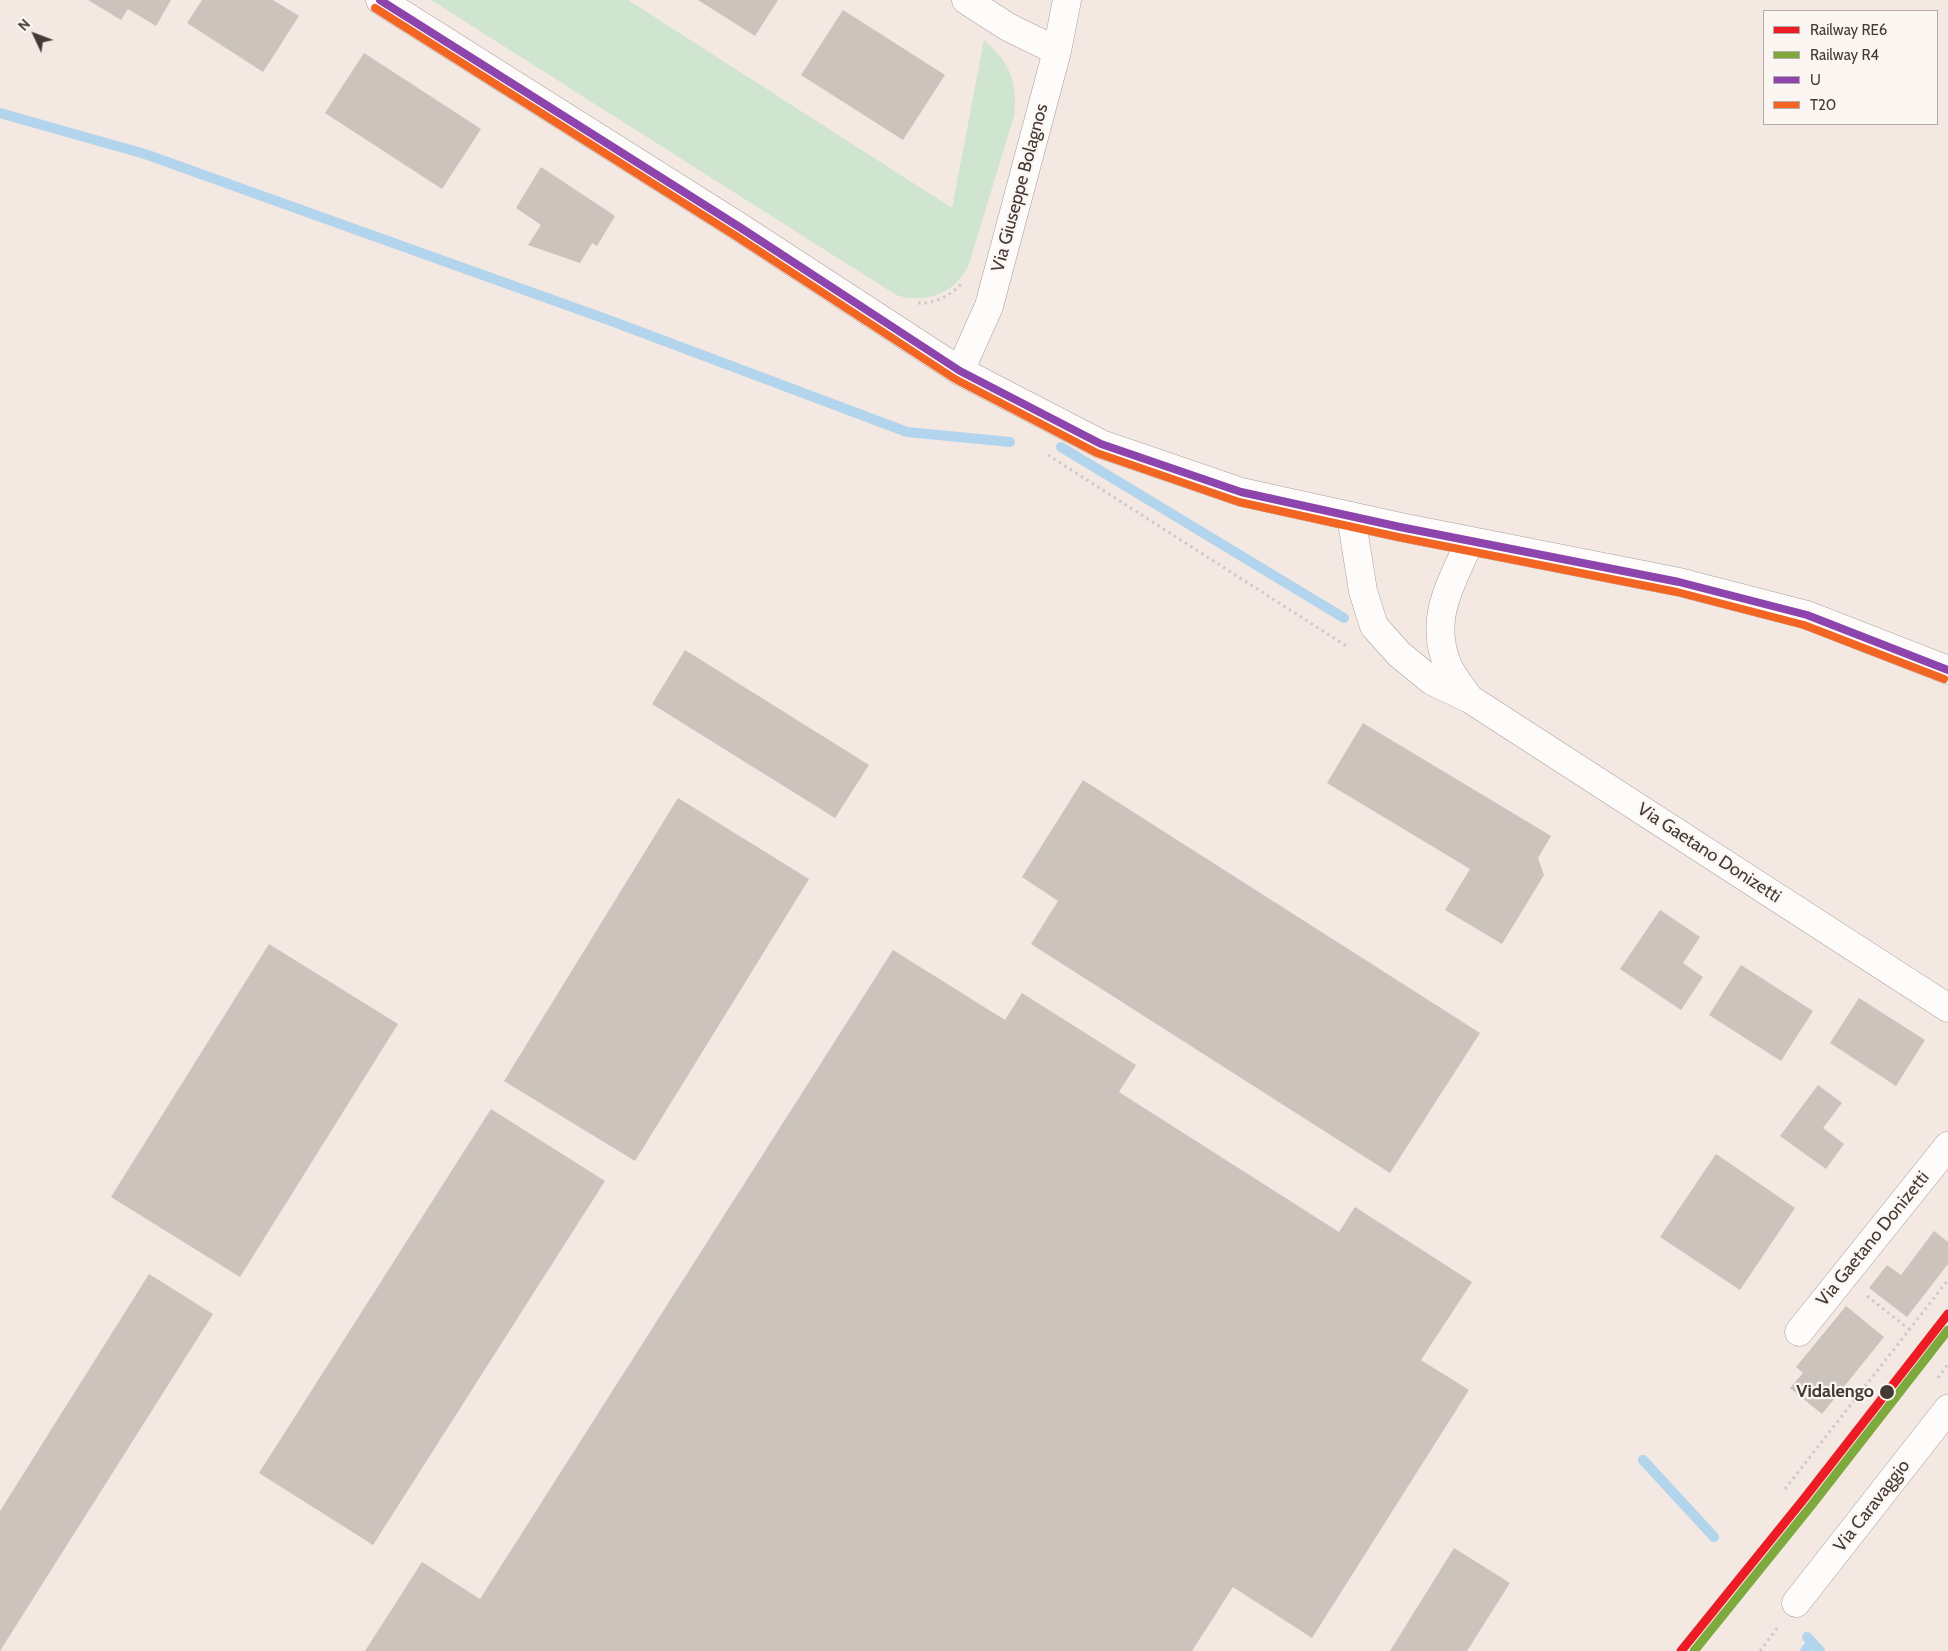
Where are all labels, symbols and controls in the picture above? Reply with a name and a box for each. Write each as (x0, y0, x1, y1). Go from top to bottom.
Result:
north arrow (10, 10, 60, 60)
legend (1763, 10, 1938, 125)
text: N (14, 15, 34, 35)
text: Railway RE6 (1810, 21, 1887, 39)
text: Railway R4 (1810, 46, 1879, 64)
text: U (1810, 71, 1821, 89)
text: T20 (1810, 96, 1836, 114)
street label: Via Giuseppe Bolagnos (987, 101, 1053, 275)
street label: Via Gaetano Donizetti (1633, 798, 1785, 908)
street label: Via Gaetano Donizetti (1812, 1167, 1934, 1311)
place label: Vidalengo (1796, 1381, 1874, 1403)
marker: Vidalengo (1878, 1383, 1896, 1401)
street label: Via Caravaggio (1829, 1456, 1915, 1556)

